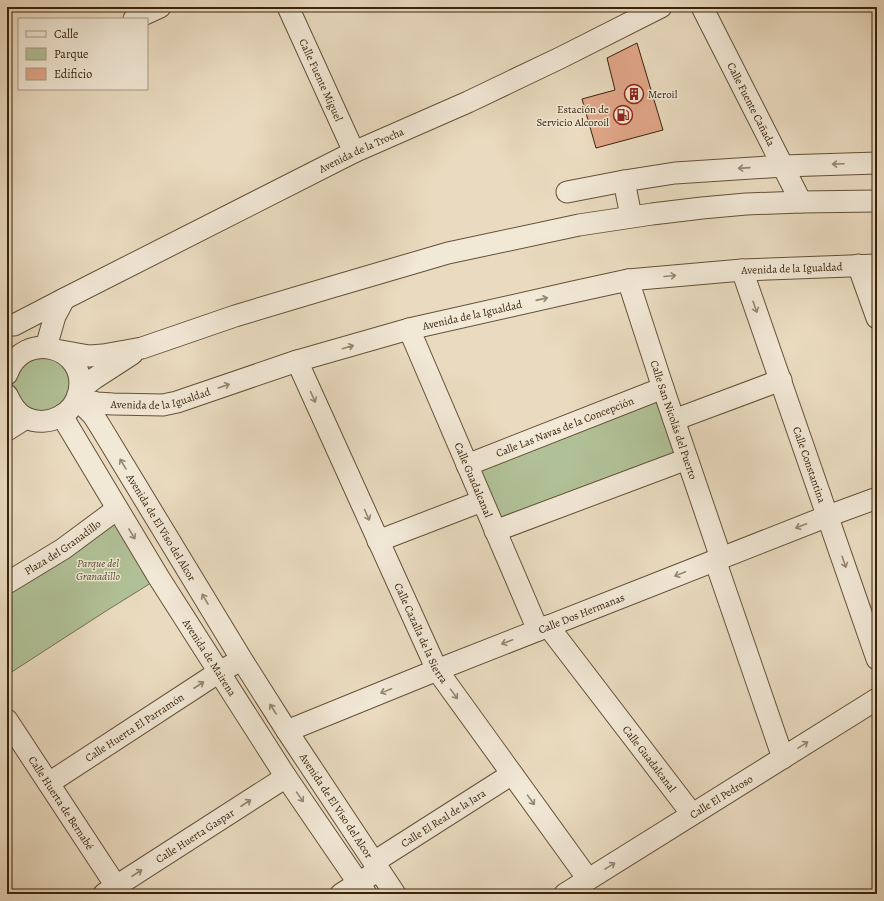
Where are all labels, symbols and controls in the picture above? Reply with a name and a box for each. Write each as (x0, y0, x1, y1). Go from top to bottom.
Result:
legend (18, 18, 148, 90)
text: Calle (54, 26, 78, 42)
street label: Calle Fuente Miguel (295, 36, 346, 124)
text: Parque (54, 46, 89, 62)
street label: Calle Fuente Cañada (723, 60, 779, 150)
text: Edificio (54, 66, 92, 82)
building icon: Meroil (623, 83, 645, 105)
place label: Meroil (648, 87, 678, 102)
place label: Estación de Servicio Alcoroil (536, 102, 609, 130)
fuel station icon: Estación de Servicio Alcoroil (612, 104, 634, 126)
street label: Avenida de la Trocha (315, 124, 407, 177)
one-way arrow (832, 160, 845, 167)
one-way arrow (738, 165, 751, 172)
street label: Avenida de la Igualdad (740, 259, 843, 278)
one-way arrow (663, 273, 676, 280)
one-way arrow (536, 294, 549, 302)
street label: Avenida de la Igualdad (420, 297, 523, 334)
one-way arrow (752, 300, 760, 312)
one-way arrow (342, 342, 355, 350)
street label: Calle San Nicolás del Puerto (646, 358, 701, 482)
one-way arrow (218, 382, 231, 389)
street label: Avenida de la Igualdad (109, 384, 213, 413)
one-way arrow (310, 390, 317, 402)
street label: Calle Las Navas de la Concepción (494, 393, 636, 461)
street label: Calle Constantina (789, 425, 830, 506)
street label: Calle Guadalcanal (450, 440, 496, 520)
one-way arrow (119, 459, 127, 470)
street label: Avenida de El Viso del Alcor (122, 470, 199, 584)
one-way arrow (364, 509, 371, 521)
street label: Plaza del Granadillo (22, 516, 105, 579)
one-way arrow (796, 523, 808, 531)
one-way arrow (128, 528, 136, 539)
one-way arrow (840, 555, 848, 567)
park label: Parque del Granadillo (76, 556, 121, 584)
one-way arrow (675, 571, 687, 578)
street label: Calle Cazalla de la Sierra (390, 580, 452, 687)
street label: Calle Dos Hermanas (536, 590, 627, 637)
one-way arrow (200, 593, 208, 605)
street label: Avenida de Mairena (178, 615, 240, 700)
one-way arrow (502, 639, 514, 647)
one-way arrow (193, 681, 204, 689)
one-way arrow (381, 687, 393, 695)
one-way arrow (450, 689, 459, 700)
street label: Calle Huerta El Parramón (82, 690, 187, 765)
one-way arrow (269, 704, 277, 715)
street label: Calle Guadalcanal (619, 723, 680, 795)
one-way arrow (797, 741, 809, 749)
street label: Avenida de El Viso del Alcor (295, 750, 376, 861)
street label: Calle Huerta de Bernabé (25, 753, 97, 853)
street label: Calle El Pedroso (687, 771, 756, 822)
street label: Calle El Real de la Jara (398, 785, 489, 851)
one-way arrow (296, 791, 304, 802)
one-way arrow (527, 794, 535, 805)
one-way arrow (240, 799, 251, 807)
street label: Calle Huerta Gaspar (153, 805, 237, 867)
one-way arrow (604, 861, 615, 870)
one-way arrow (131, 869, 142, 877)

